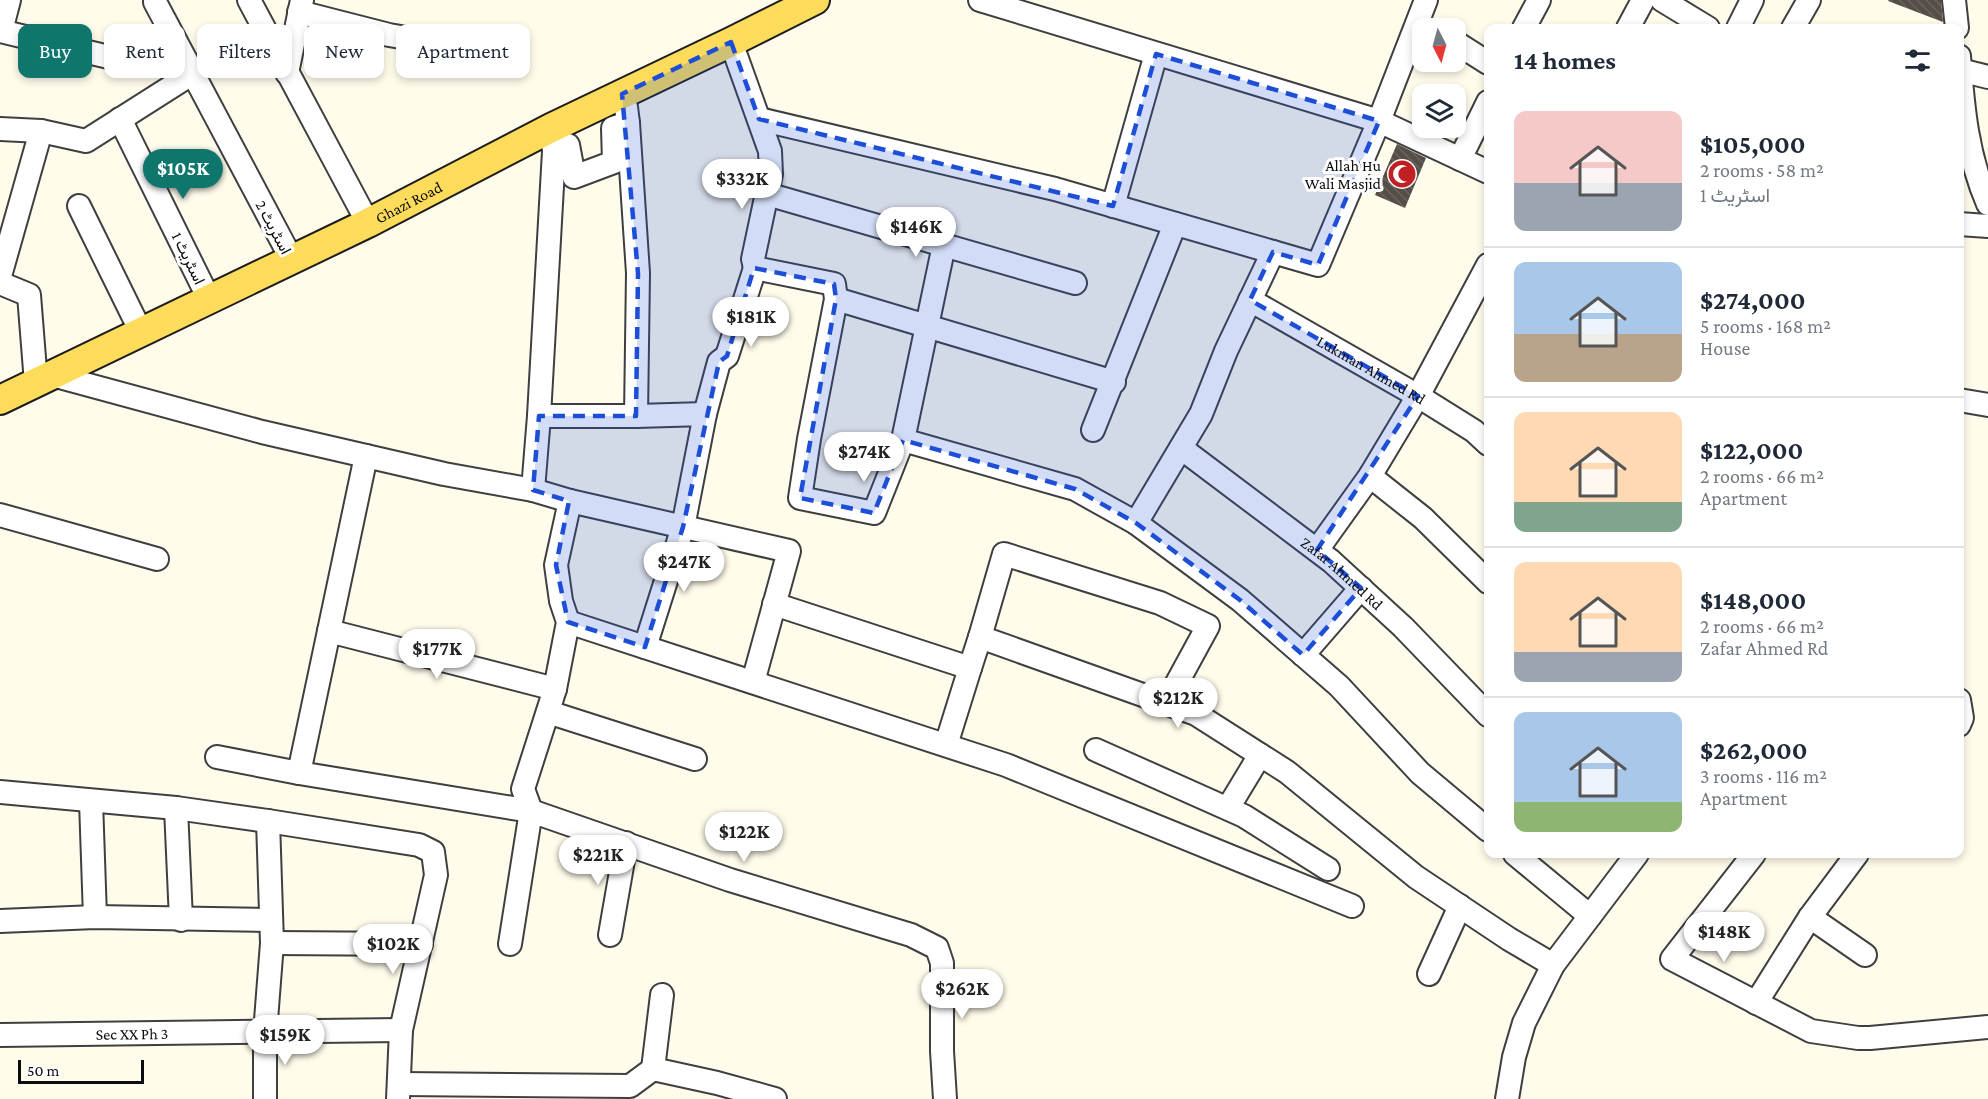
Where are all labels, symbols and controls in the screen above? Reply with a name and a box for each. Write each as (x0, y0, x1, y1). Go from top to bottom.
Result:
north arrow (1412, 18, 1466, 72)
map controls (1412, 18, 1466, 138)
chip: Buy (18, 24, 92, 78)
chip: Rent (104, 24, 185, 78)
chip: Filters (197, 24, 292, 78)
chip: New (304, 24, 384, 78)
chip: Apartment (396, 24, 530, 78)
icon: filters (1901, 44, 1934, 77)
text: 14 homes (1514, 46, 1616, 75)
button: layers (1412, 84, 1466, 138)
text: $105,000 (1700, 130, 1806, 159)
icon: home (1562, 135, 1634, 207)
pin: $105K (141, 149, 225, 200)
text: $105K (157, 157, 209, 179)
place label: Allah Hu Wali Masjid (1305, 157, 1382, 193)
mosque icon: Allah Hu Wali Masjid (1386, 158, 1418, 190)
pin: $332K (700, 159, 784, 210)
text: 2 rooms · 58 m² (1700, 159, 1824, 181)
text: $332K (716, 167, 768, 189)
street label: Ghazi Road (373, 178, 445, 227)
text: اسٹریٹ 1 (1700, 184, 1770, 206)
street label: اسٹریٹ 2 (251, 197, 295, 258)
pin: $146K (874, 207, 958, 258)
text: $146K (890, 215, 942, 237)
street label: اسٹریٹ 1 (167, 229, 208, 288)
icon: home (1562, 286, 1634, 358)
text: $274,000 (1700, 286, 1805, 315)
pin: $181K (709, 297, 793, 348)
text: $181K (726, 305, 776, 327)
text: 5 rooms · 168 m² (1700, 315, 1831, 337)
street label: Lukman Ahmed Rd (1314, 332, 1429, 408)
text: House (1700, 337, 1750, 359)
pin: $274K (822, 432, 906, 483)
icon: home (1562, 436, 1634, 508)
text: $122,000 (1700, 436, 1803, 465)
text: $274K (838, 440, 890, 462)
text: 2 rooms · 66 m² (1700, 465, 1824, 487)
text: Apartment (1700, 487, 1787, 509)
street label: Zafar Ahmed Rd (1298, 533, 1387, 614)
pin: $247K (642, 542, 726, 593)
text: $247K (658, 550, 710, 572)
icon: home (1562, 586, 1634, 658)
text: $148,000 (1700, 586, 1806, 615)
text: 2 rooms · 66 m² (1700, 615, 1824, 637)
pin: $177K (395, 629, 479, 680)
text: $177K (412, 637, 462, 659)
text: Zafar Ahmed Rd (1700, 637, 1828, 659)
pin: $212K (1136, 678, 1220, 729)
text: $212K (1153, 686, 1203, 708)
icon: home (1562, 736, 1634, 808)
text: $262,000 (1700, 736, 1808, 765)
text: 3 rooms · 116 m² (1700, 765, 1827, 787)
text: Apartment (1700, 787, 1787, 809)
pin: $122K (702, 812, 786, 863)
text: $122K (719, 820, 769, 842)
pin: $221K (556, 835, 640, 886)
text: $221K (573, 843, 623, 865)
pin: $148K (1682, 912, 1766, 963)
text: $148K (1698, 920, 1750, 942)
pin: $102K (351, 924, 435, 975)
text: $102K (367, 932, 419, 954)
pin: $262K (920, 969, 1004, 1020)
text: $262K (935, 977, 989, 999)
pin: $159K (243, 1015, 327, 1066)
text: $159K (260, 1023, 310, 1045)
street label: Sec XX Ph 3 (96, 1025, 168, 1043)
scale bar (18, 1057, 144, 1084)
text: 50 m (27, 1062, 59, 1079)

